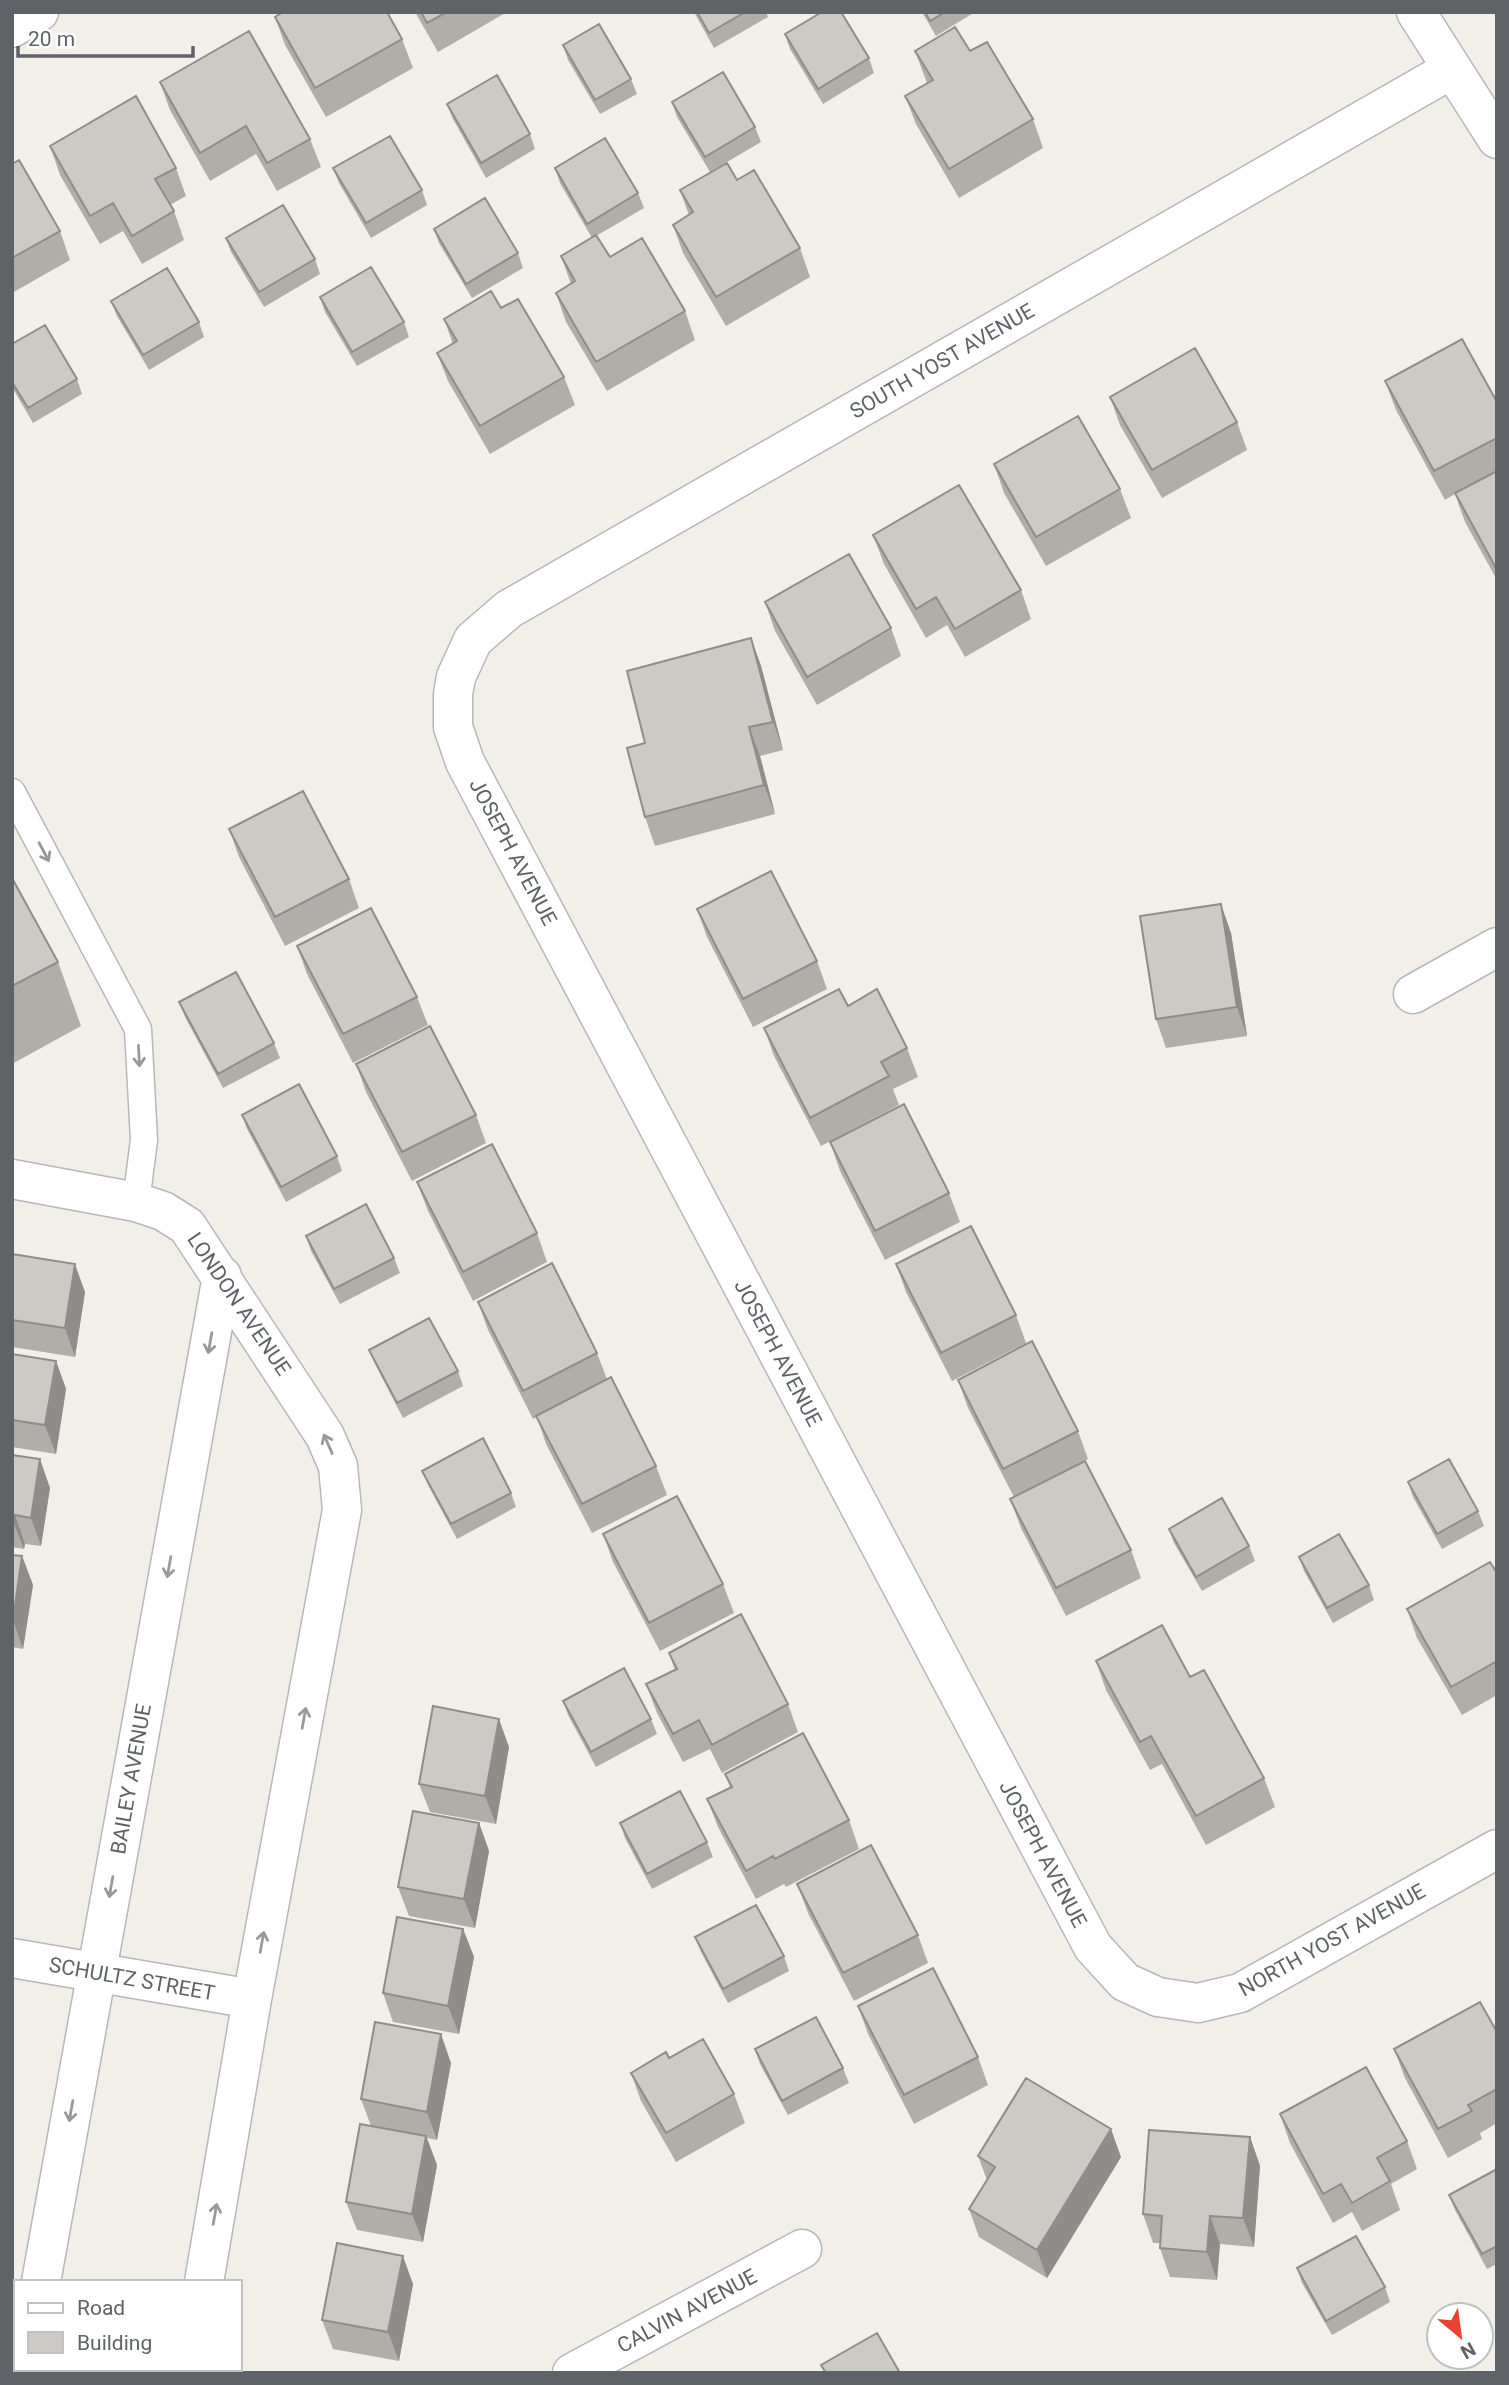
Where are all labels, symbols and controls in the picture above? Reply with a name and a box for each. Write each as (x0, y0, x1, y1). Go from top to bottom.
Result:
scale bar (18, 14, 192, 58)
text: 20 m (28, 27, 75, 51)
street label: SOUTH YOST AVENUE (846, 298, 1038, 424)
street label: JOSEPH AVENUE (464, 775, 562, 929)
one-way arrow (38, 841, 51, 862)
one-way arrow (133, 1045, 146, 1068)
street label: LONDON AVENUE (182, 1228, 296, 1380)
street label: JOSEPH AVENUE (729, 1276, 827, 1430)
one-way arrow (203, 1331, 216, 1354)
one-way arrow (321, 1433, 334, 1455)
one-way arrow (162, 1555, 175, 1578)
street label: BAILEY AVENUE (106, 1702, 156, 1856)
one-way arrow (298, 1707, 311, 1730)
street label: JOSEPH AVENUE (994, 1777, 1092, 1931)
one-way arrow (104, 1875, 117, 1898)
street label: NORTH YOST AVENUE (1235, 1879, 1429, 2001)
one-way arrow (256, 1931, 270, 1954)
street label: SCHULTZ STREET (47, 1953, 217, 2005)
one-way arrow (64, 2099, 77, 2122)
one-way arrow (209, 2204, 222, 2226)
street label: CALVIN AVENUE (613, 2264, 761, 2358)
legend (14, 2280, 242, 2371)
text: Road (77, 2296, 125, 2320)
north arrow (1425, 2301, 1495, 2371)
text: Building (77, 2331, 152, 2355)
text: N (1457, 2337, 1479, 2364)

